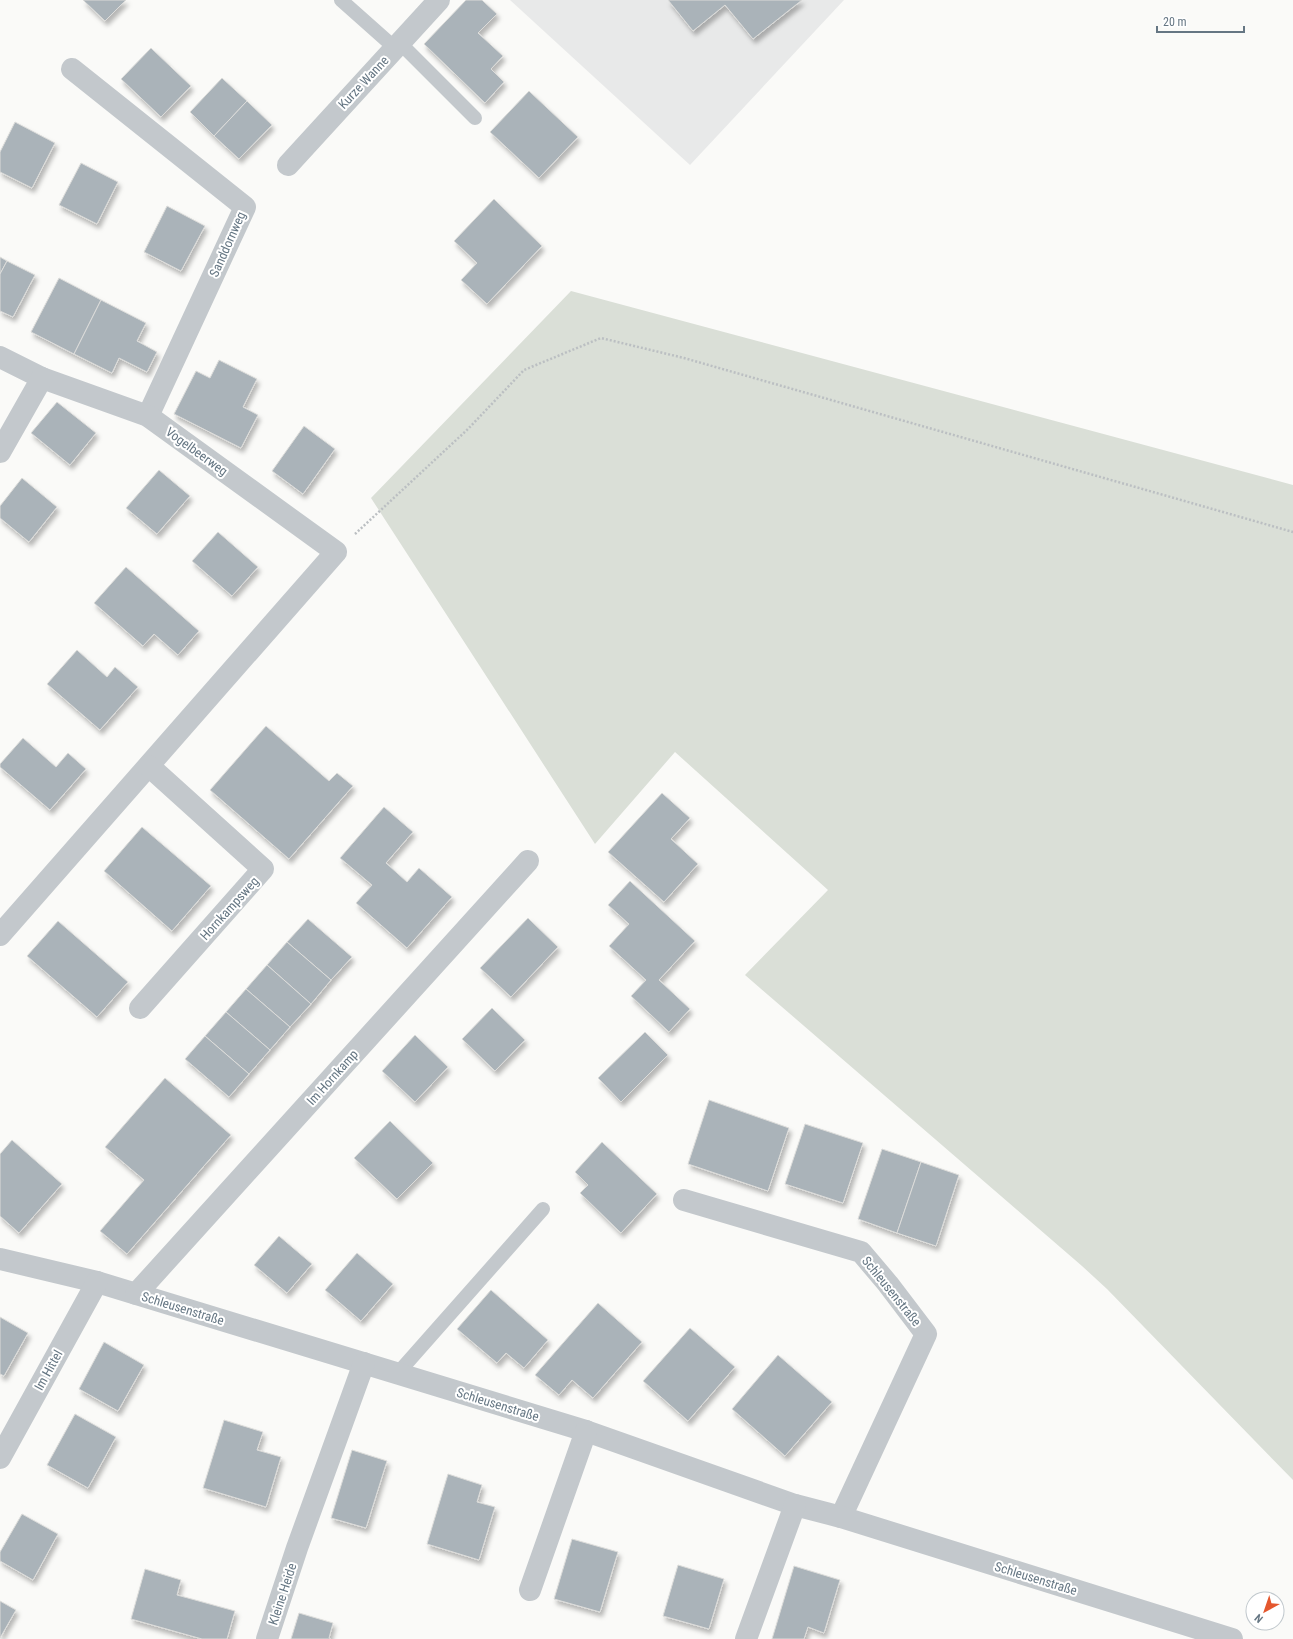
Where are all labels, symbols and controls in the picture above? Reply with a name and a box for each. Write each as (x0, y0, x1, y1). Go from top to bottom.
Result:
scale bar (1157, 8, 1244, 34)
text: 20 m (1163, 15, 1187, 29)
street label: Kurze Wanne (335, 53, 392, 112)
street label: Sanddornweg (206, 209, 249, 279)
street label: Vogelbeerweg (163, 424, 230, 479)
street label: Hornkampsweg (197, 874, 262, 943)
street label: Im Hornkamp (304, 1047, 361, 1108)
street label: Schleusenstraße (859, 1253, 924, 1329)
street label: Schleusenstraße (140, 1289, 226, 1328)
street label: Im Hittel (31, 1347, 66, 1393)
street label: Schleusenstraße (455, 1385, 541, 1424)
street label: Schleusenstraße (993, 1559, 1079, 1598)
street label: Kleine Heide (265, 1561, 300, 1627)
north arrow (1245, 1591, 1285, 1631)
text: N (1252, 1611, 1266, 1625)

